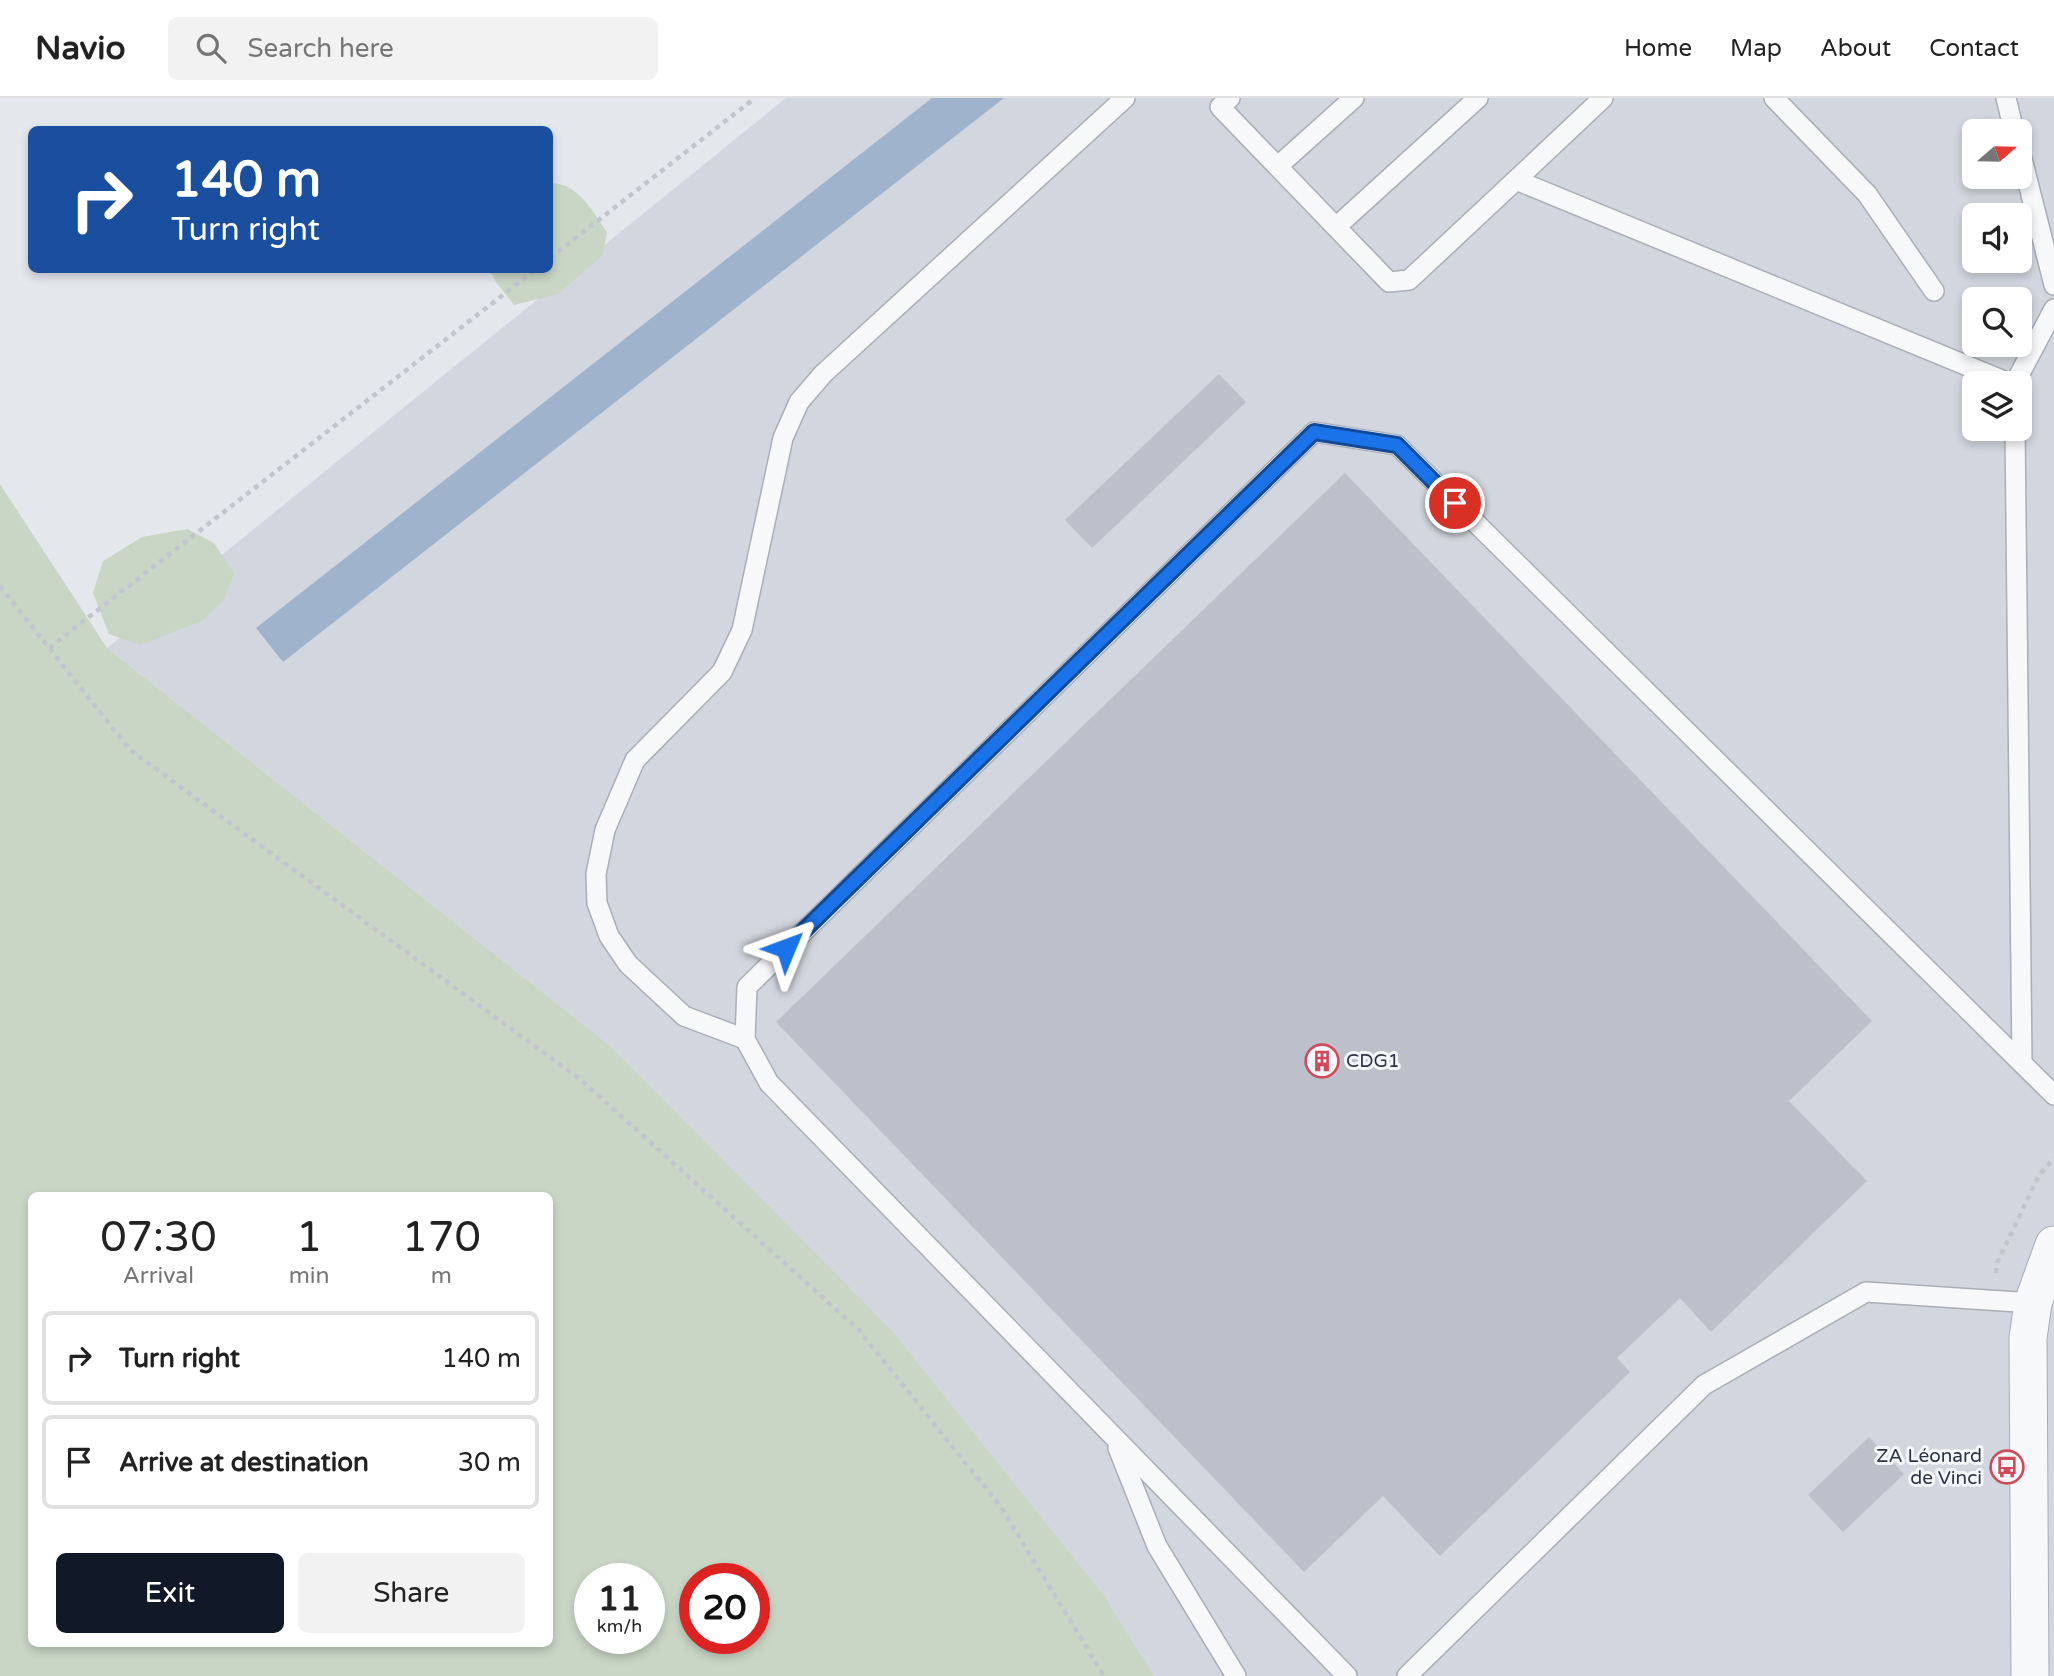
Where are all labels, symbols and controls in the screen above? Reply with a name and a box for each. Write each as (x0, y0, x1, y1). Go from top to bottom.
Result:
search box (168, 17, 658, 80)
text: Navio (35, 29, 126, 68)
icon: search (192, 29, 230, 67)
text: Search here (248, 33, 394, 64)
text: Home (1624, 34, 1692, 63)
text: Map (1730, 34, 1782, 63)
text: About (1820, 34, 1891, 63)
text: Contact (1929, 34, 2019, 63)
north arrow (1962, 119, 2032, 189)
map controls (1962, 119, 2032, 441)
text: 140 m (171, 151, 321, 210)
icon: right (56, 154, 147, 245)
button: sound (1962, 203, 2032, 273)
text: Turn right (171, 211, 320, 249)
button: search (1962, 287, 2032, 357)
button: layers (1962, 371, 2032, 441)
pin (1425, 473, 1485, 533)
icon: arrive (1436, 484, 1474, 522)
position arrow (749, 911, 823, 985)
building icon: CDG1 (1303, 1042, 1341, 1080)
place label: CDG1 (1346, 1050, 1400, 1072)
text: 07:30 (100, 1212, 217, 1263)
text: 1 (296, 1212, 322, 1263)
text: 170 (402, 1212, 481, 1263)
text: Arrival (123, 1262, 194, 1290)
text: min (289, 1262, 330, 1290)
text: m (431, 1262, 452, 1290)
icon: right (60, 1339, 98, 1377)
text: Turn right (119, 1343, 240, 1374)
text: 140 m (441, 1343, 521, 1374)
icon: arrive (60, 1443, 98, 1481)
place label: ZA Léonard de Vinci (1876, 1445, 1982, 1489)
text: Arrive at destination (119, 1447, 369, 1478)
text: 30 m (458, 1447, 521, 1478)
bus stop icon: ZA Léonard de Vinci (1988, 1448, 2026, 1486)
button: Exit (56, 1553, 284, 1633)
button: Share (298, 1553, 525, 1633)
speed limit sign: 20 (679, 1563, 770, 1654)
text: 11 (598, 1578, 641, 1620)
text: km/h (597, 1615, 642, 1637)

